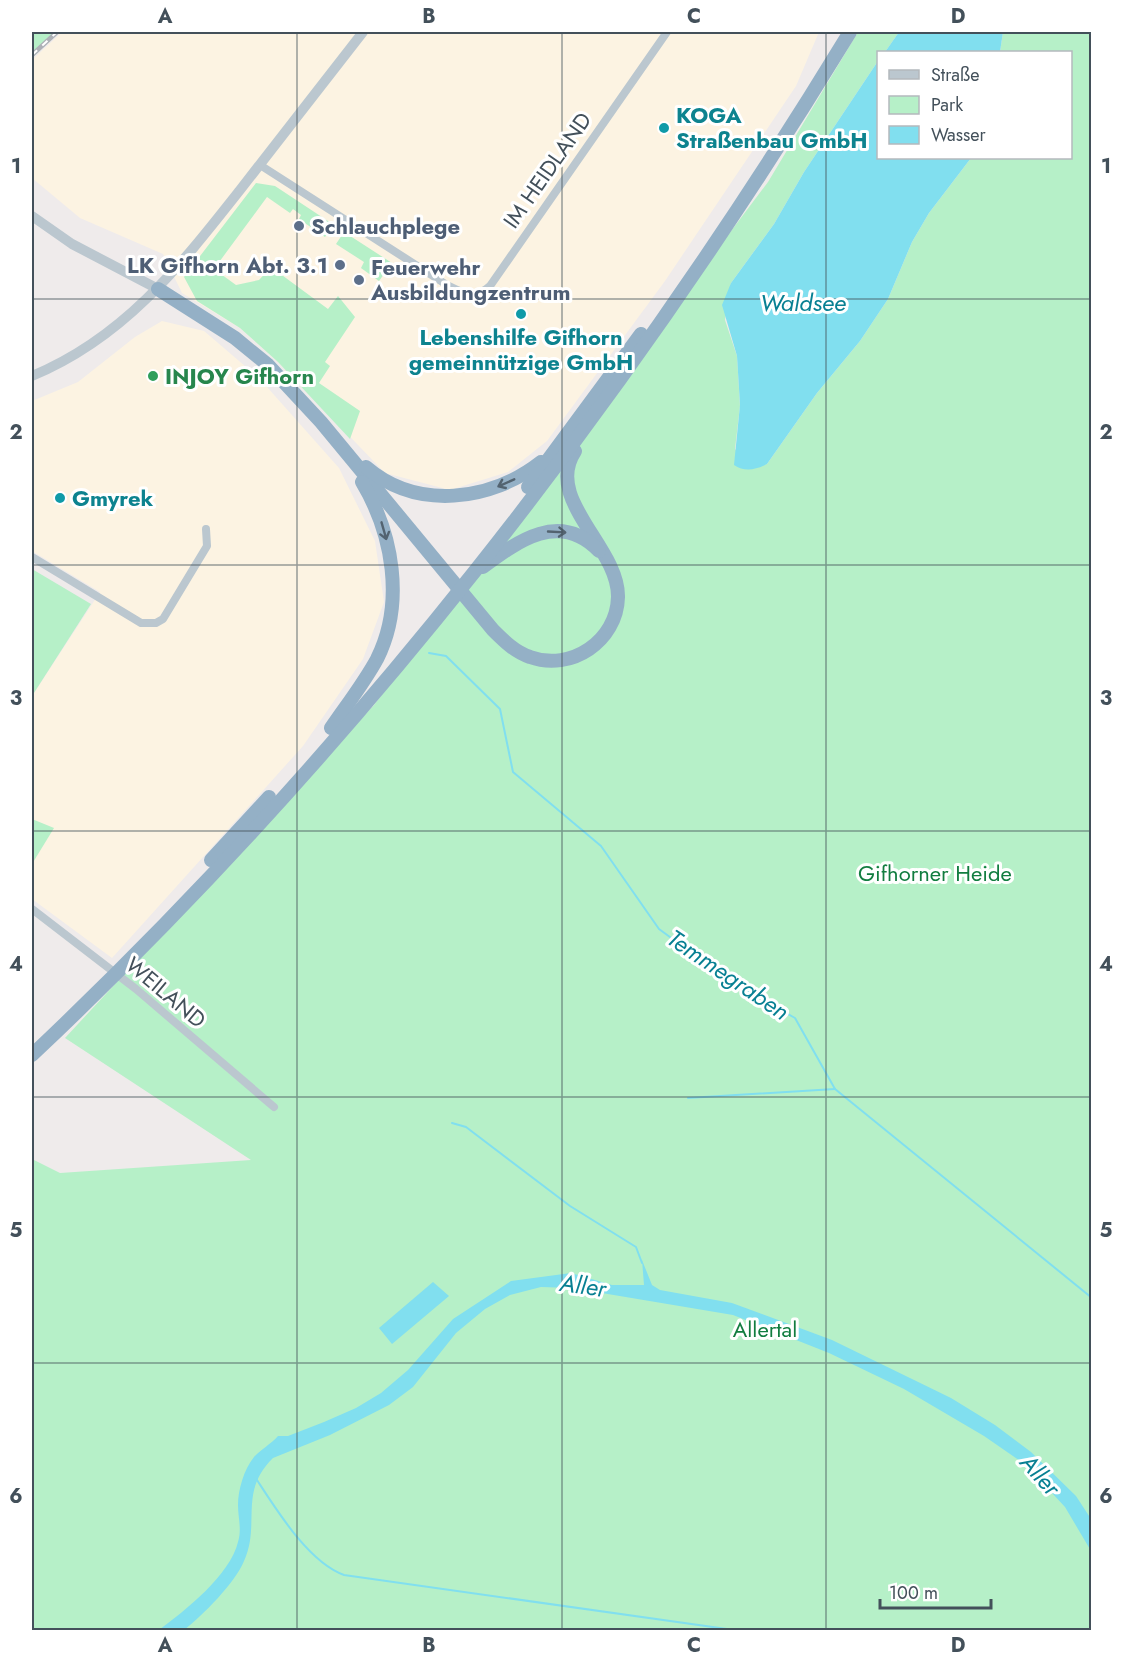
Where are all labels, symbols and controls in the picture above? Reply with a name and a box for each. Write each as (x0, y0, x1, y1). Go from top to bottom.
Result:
text: A (157, 2, 173, 31)
text: B (422, 2, 436, 31)
text: C (687, 2, 701, 31)
text: D (951, 2, 965, 31)
legend (877, 51, 1072, 159)
text: Straße (931, 62, 979, 88)
text: Park (931, 92, 963, 118)
place label: KOGA Straßenbau GmbH (676, 99, 868, 156)
street label: IM HEIDLAND (495, 105, 599, 235)
marker: KOGA Straßenbau GmbH (657, 121, 671, 135)
text: Wasser (931, 122, 986, 148)
text: 1 (11, 152, 21, 181)
text: 1 (1101, 152, 1111, 181)
place label: Schlauchplege (311, 210, 460, 242)
marker: Schlauchplege (292, 219, 306, 233)
place label: LK Gifhorn Abt. 3.1 (127, 249, 328, 281)
place label: Feuerwehr Ausbildungzentrum (370, 251, 570, 308)
marker: LK Gifhorn Abt. 3.1 (333, 258, 347, 272)
marker: Feuerwehr Ausbildungzentrum (352, 273, 366, 287)
water label: Waldsee (760, 285, 846, 320)
marker: Lebenshilfe Gifhorn gemeinnützige GmbH (514, 307, 528, 321)
place label: Lebenshilfe Gifhorn gemeinnützige GmbH (409, 321, 633, 378)
place label: INJOY Gifhorn (165, 360, 314, 392)
marker: INJOY Gifhorn (146, 369, 160, 383)
text: 2 (9, 418, 23, 447)
text: 2 (1099, 418, 1113, 447)
one-way arrow (498, 478, 516, 489)
place label: Gmyrek (72, 482, 154, 514)
marker: Gmyrek (53, 491, 67, 505)
one-way arrow (379, 521, 390, 540)
one-way arrow (546, 527, 566, 538)
text: 3 (10, 684, 22, 713)
text: 3 (1100, 684, 1112, 713)
park label: Gifhorner Heide (858, 857, 1012, 889)
water label: Temmegraben (660, 921, 796, 1028)
street label: WEILAND (119, 949, 213, 1035)
text: 4 (9, 950, 23, 979)
text: 4 (1099, 950, 1113, 979)
text: 5 (10, 1216, 23, 1245)
text: 5 (1100, 1216, 1113, 1245)
water label: Aller (557, 1265, 610, 1306)
park label: Allertal (733, 1313, 797, 1345)
water label: Aller (1011, 1445, 1070, 1505)
text: 6 (9, 1482, 23, 1511)
text: 6 (1099, 1482, 1113, 1511)
scale bar (880, 1572, 991, 1610)
text: 100 m (889, 1580, 938, 1606)
text: A (157, 1631, 173, 1660)
text: B (422, 1631, 436, 1660)
text: C (687, 1631, 701, 1660)
text: D (951, 1631, 965, 1660)

